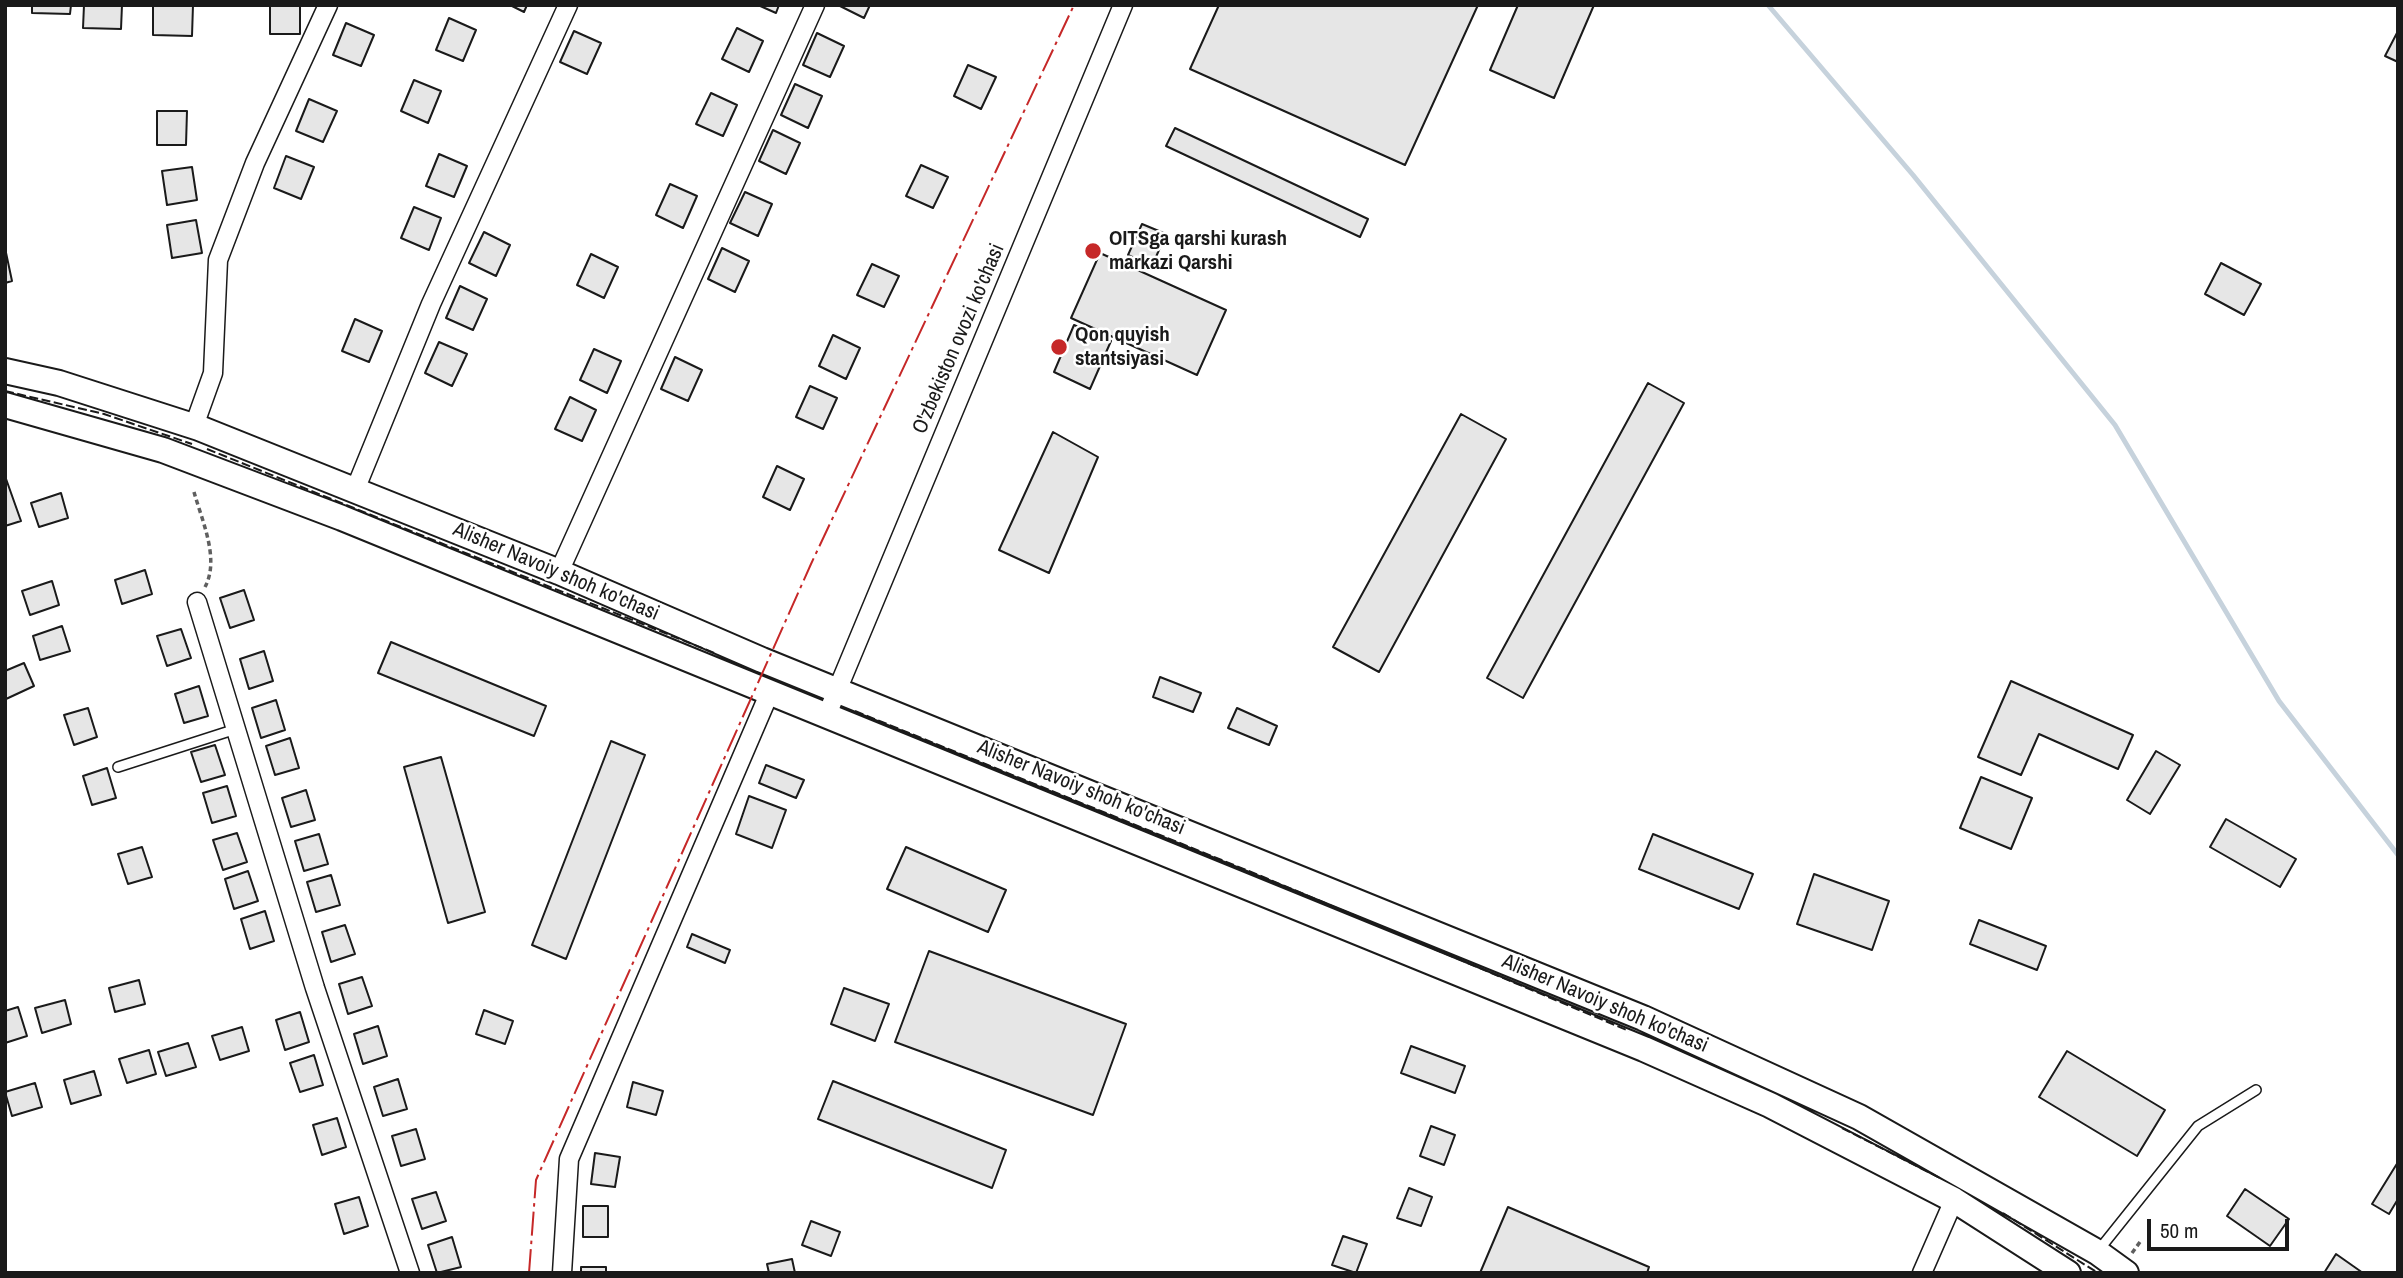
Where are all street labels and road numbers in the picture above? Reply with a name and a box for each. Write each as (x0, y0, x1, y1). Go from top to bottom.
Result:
street label: O'zbekiston ovozi ko'chasi (908, 240, 1010, 438)
street label: Alisher Navoiy shoh ko'chasi (449, 517, 663, 627)
street label: Alisher Navoiy shoh ko'chasi (974, 735, 1188, 841)
street label: Alisher Navoiy shoh ko'chasi (1498, 949, 1712, 1059)

